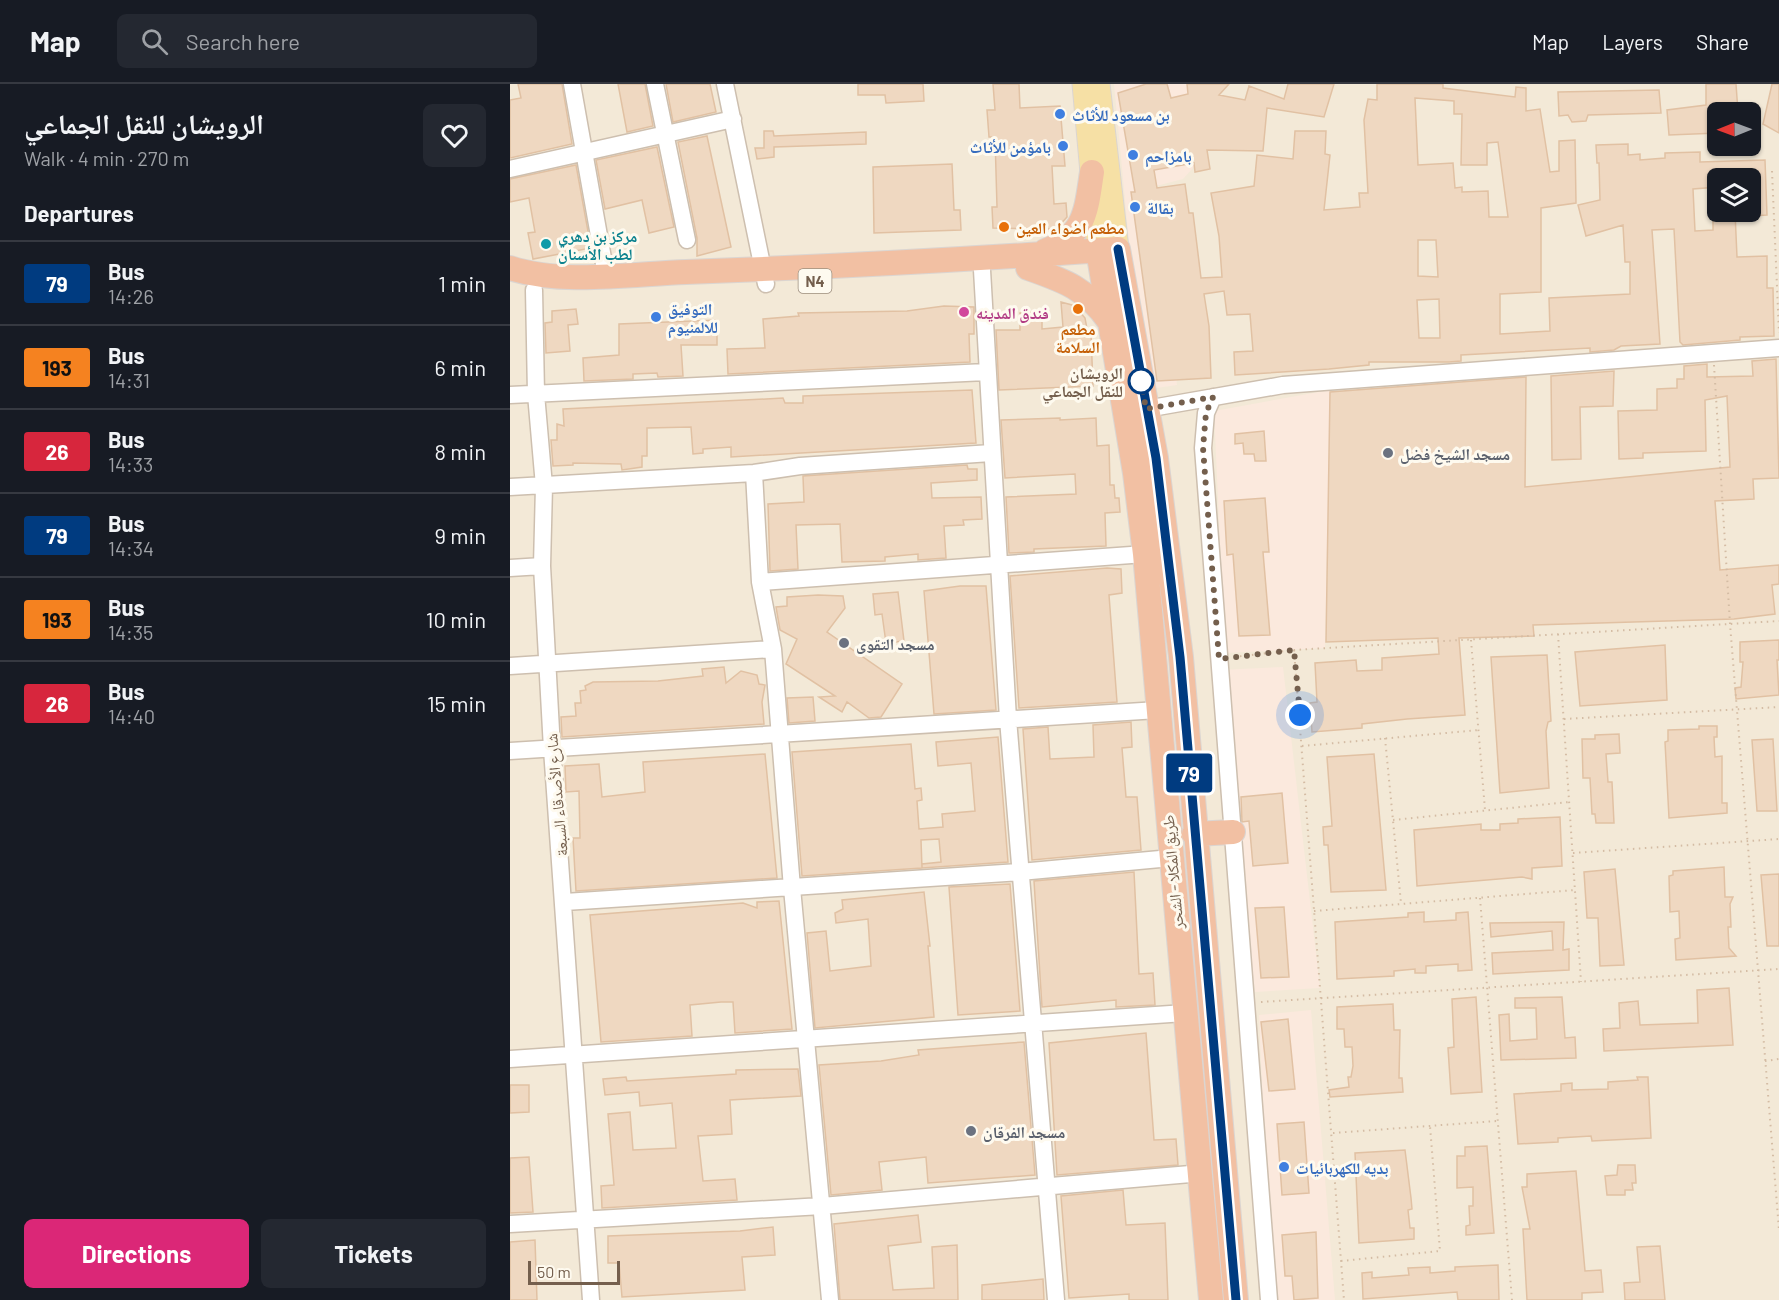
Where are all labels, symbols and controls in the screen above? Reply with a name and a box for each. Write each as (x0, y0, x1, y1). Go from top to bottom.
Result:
search box (117, 14, 537, 68)
text: Map (30, 24, 81, 58)
icon: search (138, 25, 171, 58)
text: Search here (186, 28, 300, 54)
text: Map (1532, 29, 1569, 54)
text: Layers (1602, 29, 1663, 54)
text: Share (1696, 29, 1749, 54)
north arrow (1707, 102, 1761, 156)
map controls (1707, 102, 1761, 222)
button: heart (423, 104, 486, 167)
place label: بن مسعود للأثاث (1072, 105, 1170, 125)
text: الرويشان للنقل الجماعي (24, 106, 264, 140)
marker: بن مسعود للأثاث (1053, 107, 1067, 121)
place label: بامؤمن للأثاث (970, 137, 1051, 157)
marker: بامؤمن للأثاث (1056, 139, 1070, 153)
text: Walk · 4 min · 270 m (24, 146, 189, 170)
place label: بامزاحم (1145, 146, 1192, 168)
marker: بامزاحم (1126, 148, 1140, 162)
button: layers (1707, 168, 1761, 222)
place label: بقالة (1147, 198, 1174, 217)
text: Departures (24, 200, 134, 226)
marker: بقالة (1128, 200, 1142, 214)
place label: مطعم اضواء العين (1016, 218, 1125, 240)
marker: مطعم اضواء العين (997, 220, 1011, 234)
place label: مركز بن دهري لطب الأسنان (558, 226, 637, 264)
marker: مركز بن دهري لطب الأسنان (539, 237, 553, 251)
text: Bus (108, 258, 145, 284)
road number: N4 (798, 269, 832, 293)
text: 1 min (438, 270, 486, 296)
text: 79 (46, 271, 68, 296)
text: 14:26 (108, 284, 154, 308)
place label: التوفيق للالمنيوم (668, 299, 718, 339)
marker: مطعم السلامة (1071, 302, 1085, 316)
place label: فندق المدينه (976, 303, 1049, 323)
marker: فندق المدينه (957, 305, 971, 319)
marker: التوفيق للالمنيوم (649, 310, 663, 324)
place label: مطعم السلامة (1056, 319, 1100, 356)
text: Bus (108, 342, 145, 368)
text: 6 min (435, 354, 486, 380)
text: 193 (42, 355, 72, 380)
place label: الرويشان للنقل الجماعي (1042, 363, 1123, 403)
text: 14:31 (108, 368, 150, 392)
marker: الرويشان للنقل الجماعي (1128, 368, 1154, 394)
text: Bus (108, 426, 145, 452)
text: 8 min (434, 438, 486, 464)
text: 26 (45, 439, 69, 464)
place label: مسجد الشيخ فضل (1400, 444, 1510, 465)
marker: مسجد الشيخ فضل (1381, 446, 1395, 460)
text: 14:33 (108, 452, 153, 476)
text: Bus (108, 510, 145, 536)
text: 9 min (434, 522, 486, 548)
text: 79 (46, 523, 68, 548)
text: 14:34 (108, 536, 154, 560)
text: Bus (108, 594, 145, 620)
text: 10 min (426, 606, 486, 632)
text: 193 (42, 607, 72, 632)
text: 14:35 (108, 620, 153, 644)
place label: مسجد التقوى (856, 634, 935, 654)
marker: مسجد التقوى (837, 636, 851, 650)
text: Bus (108, 678, 145, 704)
text: 15 min (427, 690, 486, 716)
text: 26 (45, 691, 69, 716)
your location (1285, 700, 1315, 730)
text: 14:40 (108, 704, 155, 728)
street label: شارع الأصدقاء السبعة (541, 733, 573, 857)
line badge: 79 (1162, 754, 1216, 792)
text: 79 (1178, 761, 1200, 786)
street label: طريق المكلا - الشحر (1158, 814, 1189, 931)
place label: مسجد الفرقان (983, 1122, 1065, 1142)
marker: مسجد الفرقان (964, 1124, 978, 1138)
place label: بديه للكهربائيات (1296, 1158, 1389, 1178)
marker: بديه للكهربائيات (1277, 1160, 1291, 1174)
button: Directions (24, 1219, 249, 1288)
button: Tickets (261, 1219, 486, 1288)
scale bar (528, 1258, 620, 1286)
text: 50 m (537, 1262, 571, 1281)

